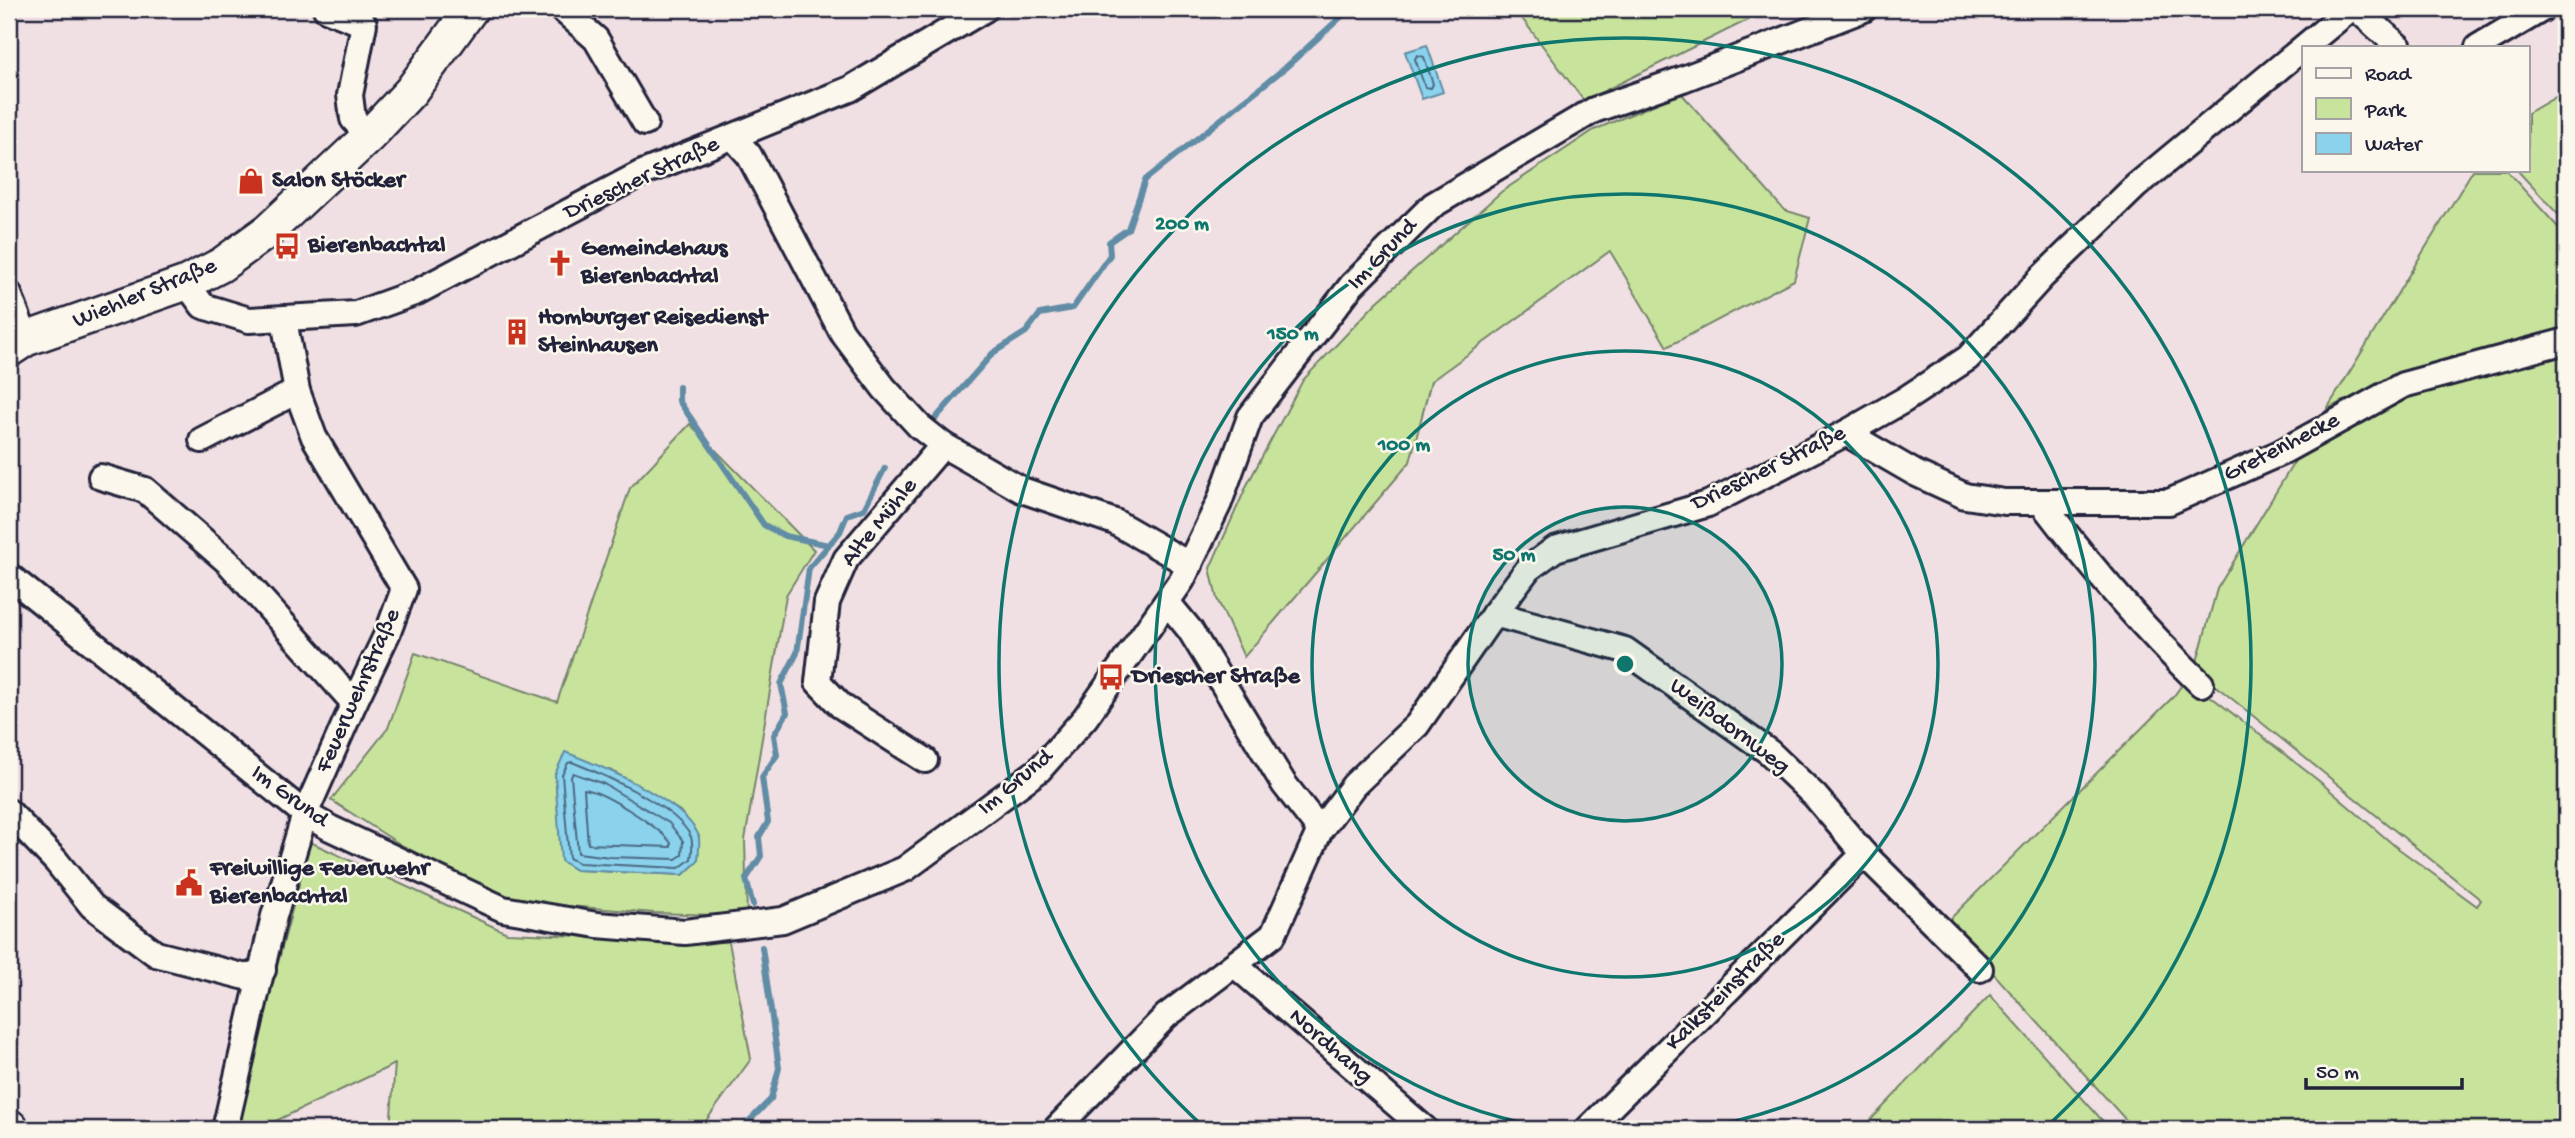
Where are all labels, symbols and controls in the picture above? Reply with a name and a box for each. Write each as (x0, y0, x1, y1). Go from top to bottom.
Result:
legend (2302, 46, 2530, 172)
text: Road (2365, 64, 2413, 89)
text: Park (2364, 100, 2408, 125)
street label: Driescher Straße (558, 130, 725, 228)
text: Water (2365, 134, 2423, 159)
shop icon: Salon Stöcker (236, 166, 266, 196)
place label: Salon Stöcker (272, 167, 407, 196)
street label: Im Grund (1342, 212, 1426, 297)
text: 200 m (1155, 213, 1209, 238)
bus stop icon: Bierenbachtal (272, 231, 302, 261)
place label: Bierenbachtal (307, 232, 446, 261)
place label: Gemeindehaus Bierenbachtal (580, 235, 728, 292)
church icon: Gemeindehaus Bierenbachtal (545, 248, 575, 278)
street label: Wiehler Straße (69, 252, 222, 336)
place label: Homburger Reisedienst Steinhausen (538, 304, 769, 361)
building icon: Homburger Reisedienst Steinhausen (502, 317, 532, 347)
text: 150 m (1266, 323, 1319, 348)
street label: Gretenhecke (2219, 406, 2345, 490)
street label: Driescher Straße (1685, 419, 1851, 520)
text: 100 m (1377, 434, 1430, 459)
street label: Alte Mühle (835, 472, 925, 573)
text: 50 m (1493, 544, 1536, 569)
street label: Feuerwehrstraße (309, 604, 408, 778)
centre of rings (1613, 652, 1637, 676)
bus stop icon: Driescher Straße (1096, 662, 1126, 692)
place label: Driescher Straße (1130, 663, 1302, 692)
street label: Weißdornweg (1663, 672, 1795, 782)
street label: Im Grund (973, 742, 1061, 823)
street label: Im Grund (245, 759, 335, 836)
place label: Freiwillige Feuerwehr Bierenbachtal (209, 855, 431, 912)
public building icon: Freiwillige Feuerwehr Bierenbachtal (174, 868, 204, 898)
street label: Kalksteinstraße (1660, 926, 1792, 1058)
street label: Nordhang (1282, 1003, 1378, 1091)
scale bar (2306, 1047, 2461, 1091)
text: 50 m (2316, 1062, 2359, 1087)

